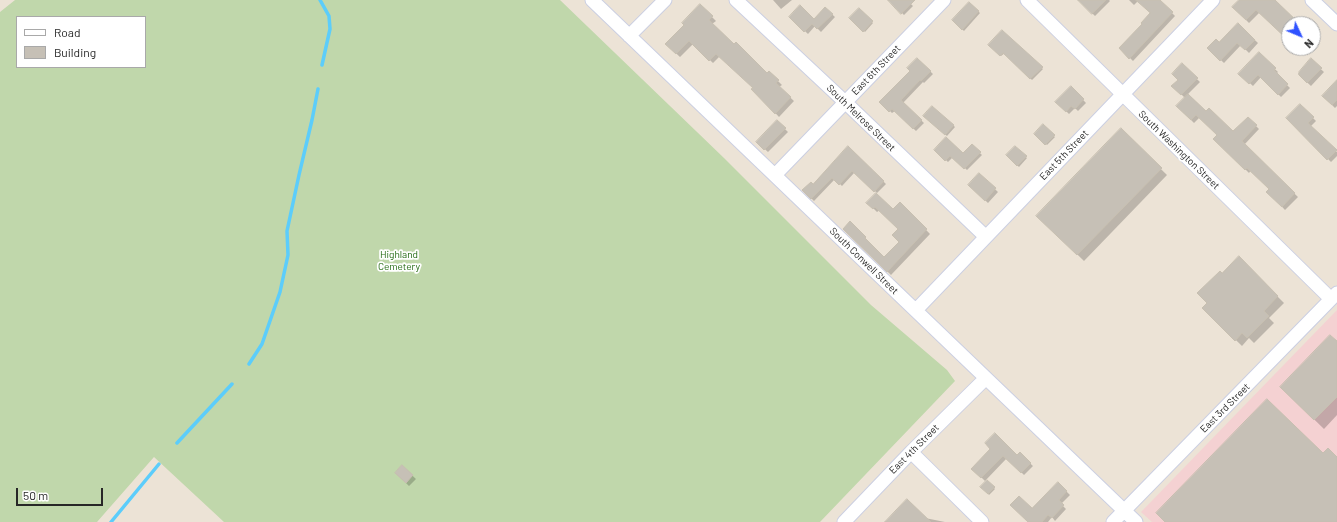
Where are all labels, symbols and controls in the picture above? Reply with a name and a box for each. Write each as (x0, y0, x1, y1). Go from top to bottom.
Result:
legend (16, 16, 146, 68)
north arrow (1281, 16, 1321, 56)
text: Road (54, 25, 81, 39)
text: N (1302, 37, 1316, 51)
street label: East 6th Street (849, 42, 903, 98)
text: Building (54, 45, 96, 59)
street label: South Melrose Street (824, 82, 898, 154)
street label: South Washington Street (1136, 108, 1222, 192)
street label: East 5th Street (1037, 127, 1091, 183)
street label: South Conwell Street (827, 225, 901, 297)
park label: Highland Cemetery (378, 249, 420, 272)
street label: East 3rd Street (1198, 381, 1252, 435)
street label: East 4th Street (887, 422, 941, 476)
scale bar (18, 480, 105, 506)
text: 50 m (23, 488, 48, 502)

